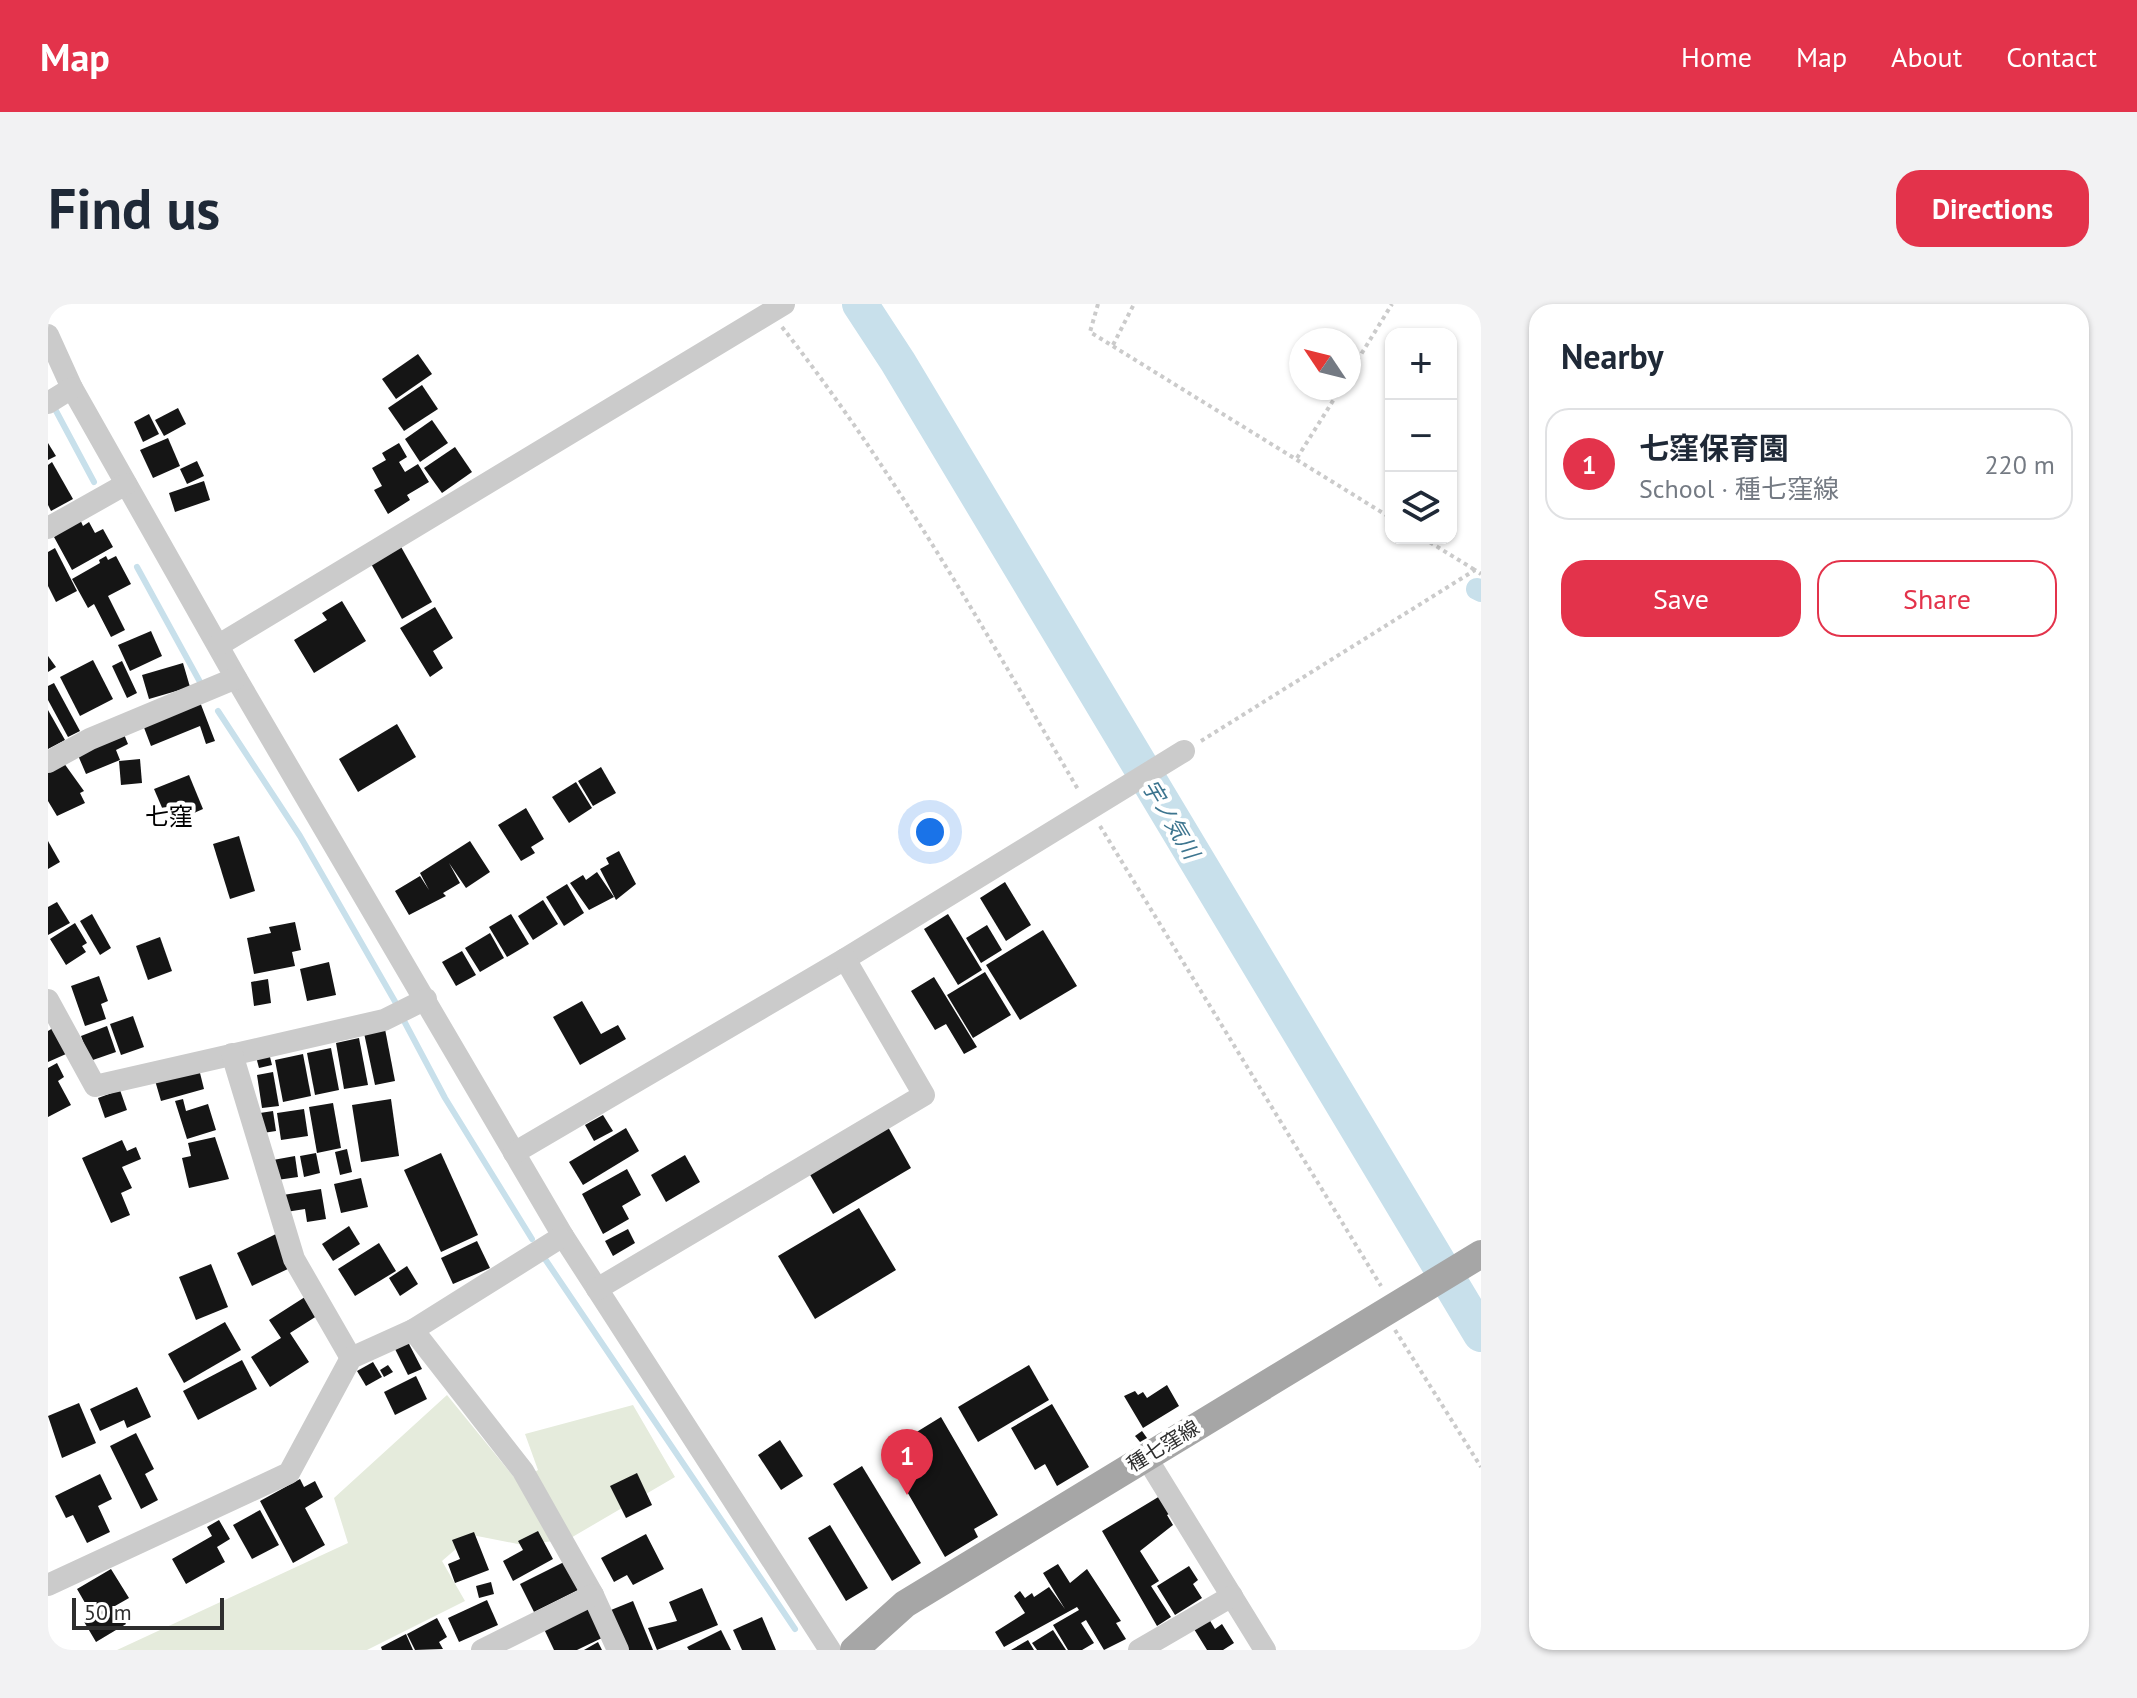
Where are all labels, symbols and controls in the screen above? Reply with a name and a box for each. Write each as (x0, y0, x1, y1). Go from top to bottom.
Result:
text: Map (40, 32, 110, 81)
text: Home (1681, 38, 1752, 75)
text: Map (1796, 38, 1847, 75)
text: About (1891, 38, 1962, 75)
text: Contact (2006, 38, 2097, 75)
button: Directions (1896, 170, 2089, 247)
text: Find us (48, 172, 220, 244)
north arrow (1289, 328, 1361, 400)
map controls (1385, 328, 1457, 544)
button: + (1385, 328, 1457, 400)
text: Nearby (1561, 334, 1663, 378)
button: − (1385, 400, 1457, 472)
text: 七窪保育園 (1639, 428, 1789, 467)
text: 1 (1582, 448, 1596, 481)
text: 220 m (1984, 448, 2055, 481)
button: layers (1385, 472, 1457, 544)
text: School · 種七窪線 (1639, 472, 1839, 505)
button: Save (1561, 560, 1801, 637)
button: Share (1817, 560, 2057, 637)
water label: 宇ノ気川 (1136, 774, 1207, 866)
district label: 七窪 (145, 801, 193, 832)
your location (910, 812, 950, 852)
street label: 種七窪線 (1122, 1414, 1204, 1478)
pin: 1 (881, 1429, 933, 1495)
scale bar (72, 1594, 224, 1630)
text: 50 m (84, 1598, 132, 1626)

